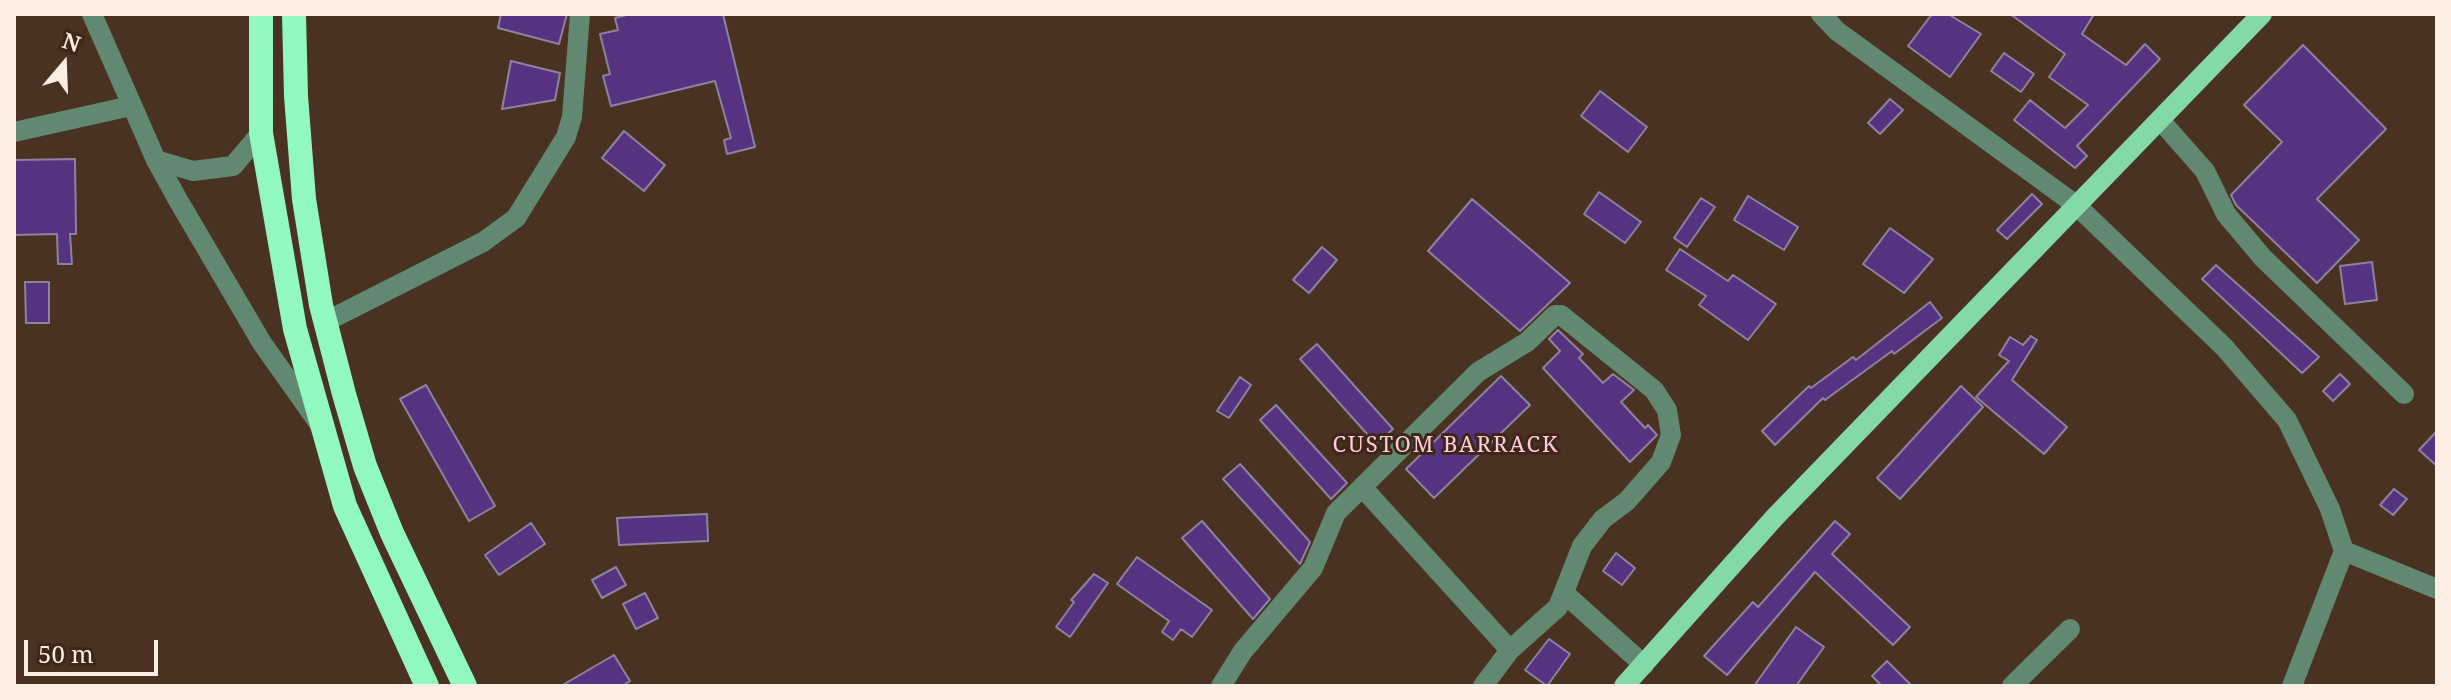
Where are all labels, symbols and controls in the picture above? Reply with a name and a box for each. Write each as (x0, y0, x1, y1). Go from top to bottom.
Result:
north arrow (24, 24, 104, 104)
text: N (59, 24, 85, 58)
district label: CUSTOM BARRACK (1333, 433, 1559, 459)
scale bar (28, 624, 162, 674)
text: 50 m (38, 637, 94, 670)

